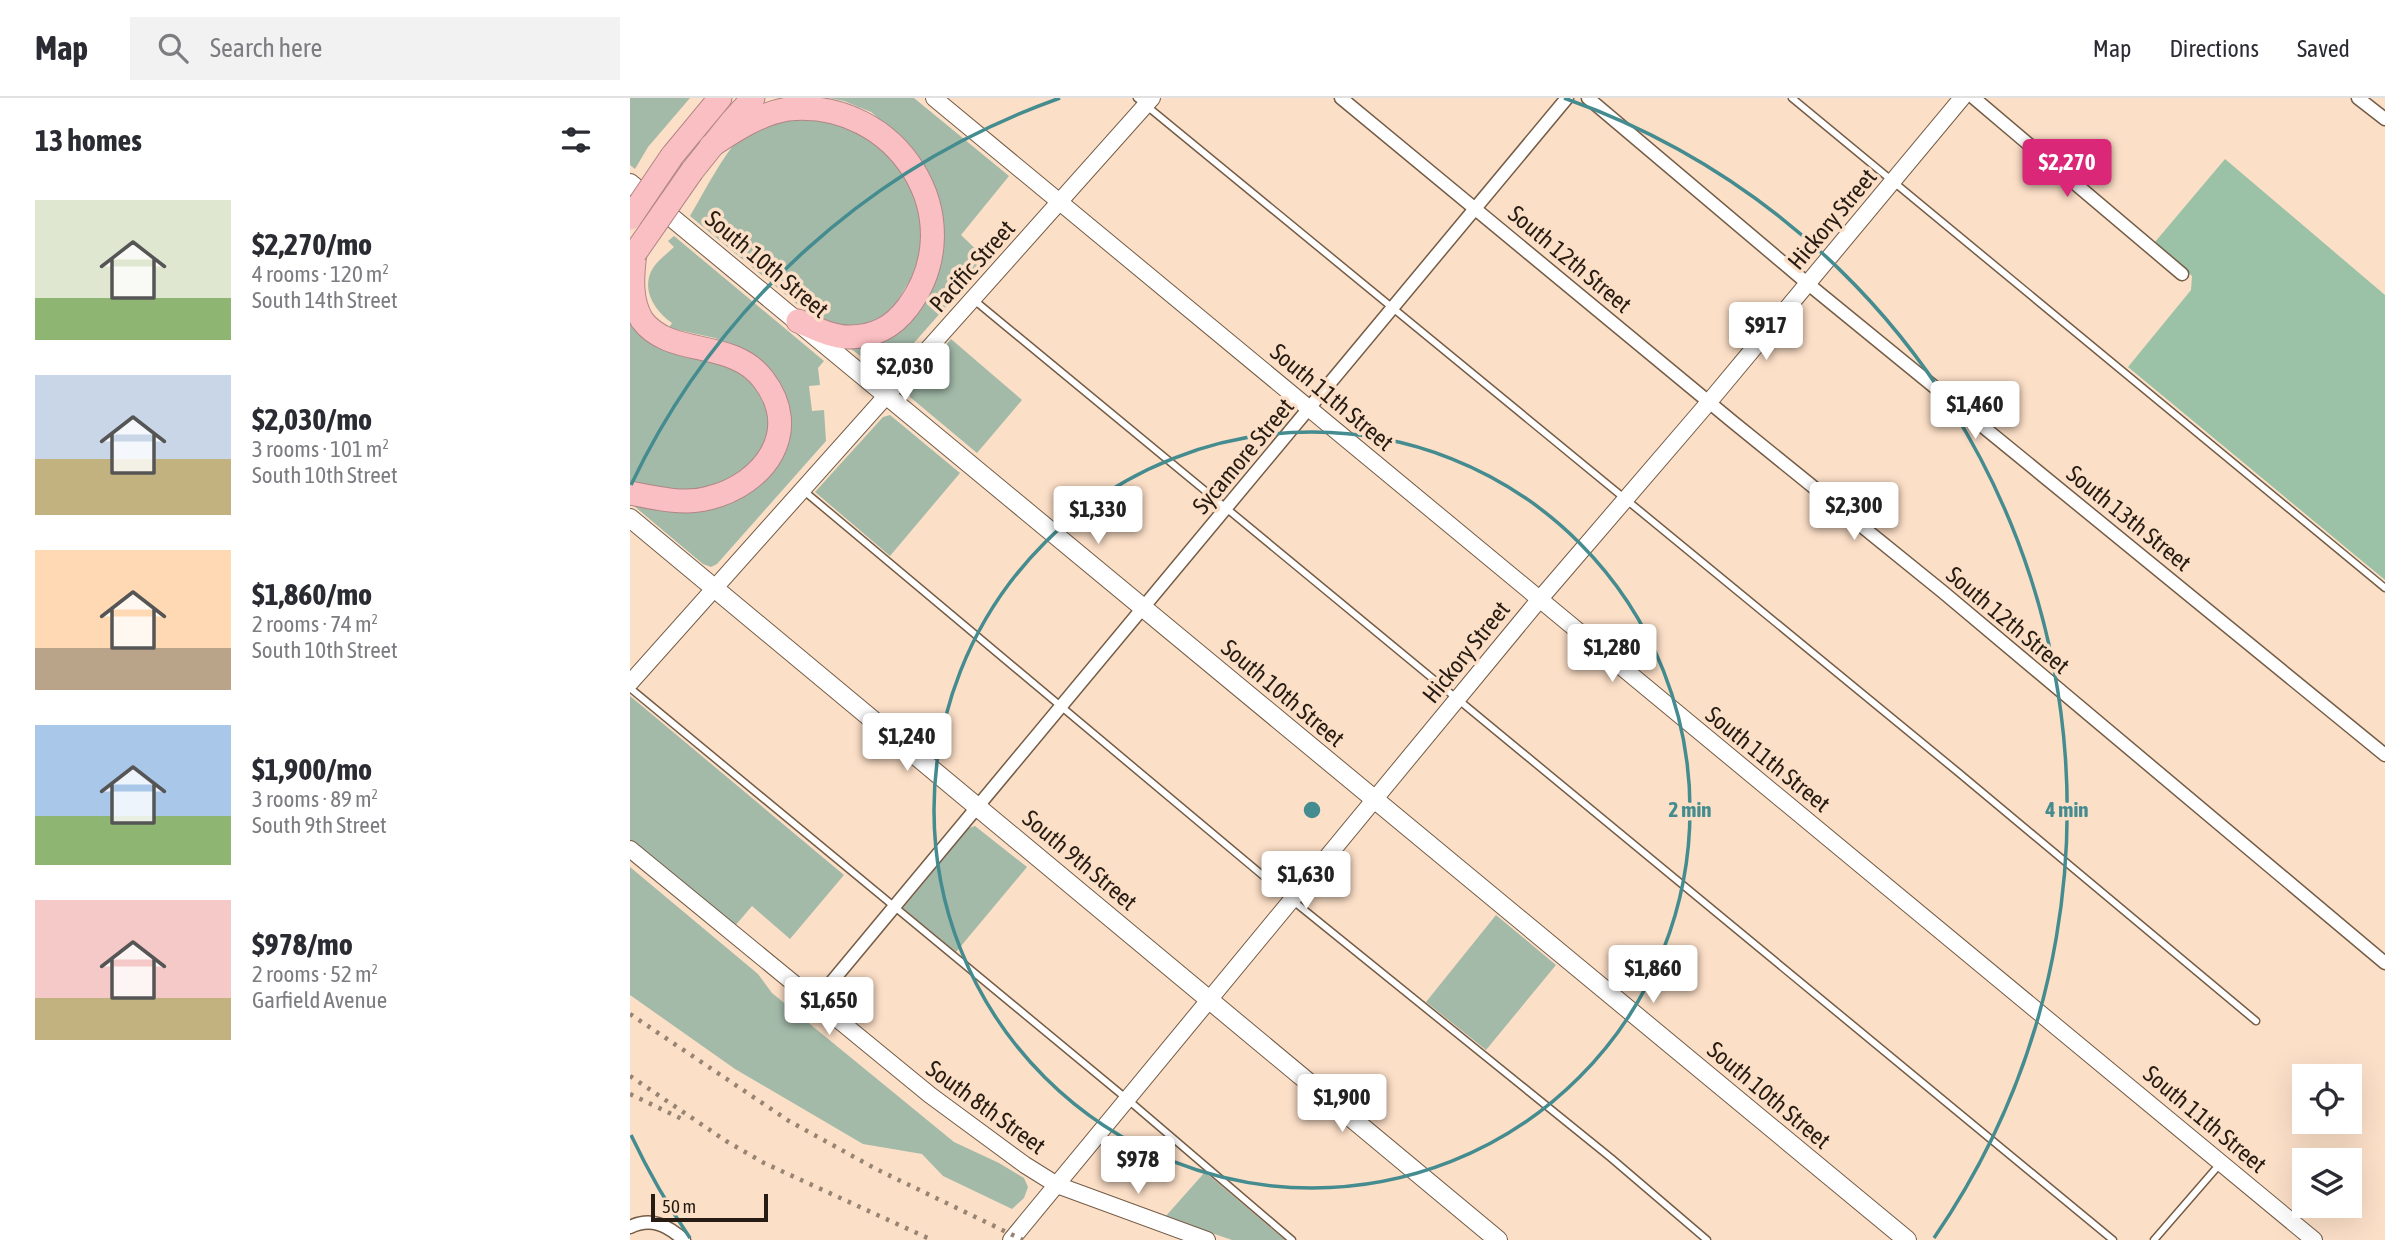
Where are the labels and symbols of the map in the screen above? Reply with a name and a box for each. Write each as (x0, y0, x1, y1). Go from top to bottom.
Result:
pin: $2,270 (2010, 140, 2124, 199)
street label: Hickory Street (1782, 163, 1882, 275)
street label: South 12th Street (1503, 200, 1637, 318)
street label: South 10th Street (700, 205, 834, 323)
street label: Pacific Street (924, 215, 1020, 317)
pin: $917 (1725, 302, 1807, 362)
street label: South 11th Street (1265, 338, 1399, 456)
pin: $2,030 (848, 344, 962, 403)
pin: $1,460 (1918, 382, 2032, 441)
street label: Sycamore Street (1187, 393, 1299, 519)
street label: South 13th Street (2061, 460, 2197, 576)
pin: $2,300 (1797, 482, 1911, 542)
pin: $1,330 (1041, 486, 1155, 546)
street label: South 12th Street (1941, 561, 2075, 679)
street label: Hickory Street (1417, 596, 1515, 708)
pin: $1,280 (1555, 624, 1669, 684)
street label: South 10th Street (1216, 634, 1350, 752)
street label: South 11th Street (1700, 701, 1836, 817)
pin: $1,240 (850, 714, 964, 773)
text: 2 min (1669, 797, 1711, 821)
text: 4 min (2045, 797, 2088, 821)
centre of rings (1300, 798, 1324, 822)
street label: South 9th Street (1017, 804, 1143, 916)
pin: $1,630 (1249, 852, 1363, 911)
pin: $1,860 (1596, 946, 1710, 1005)
pin: $1,650 (772, 978, 886, 1037)
street label: South 10th Street (1702, 1036, 1836, 1154)
street label: South 8th Street (921, 1055, 1051, 1159)
street label: South 11th Street (2138, 1060, 2272, 1178)
pin: $1,900 (1285, 1074, 1399, 1134)
pin: $978 (1097, 1136, 1179, 1196)
scale bar (651, 1191, 768, 1223)

